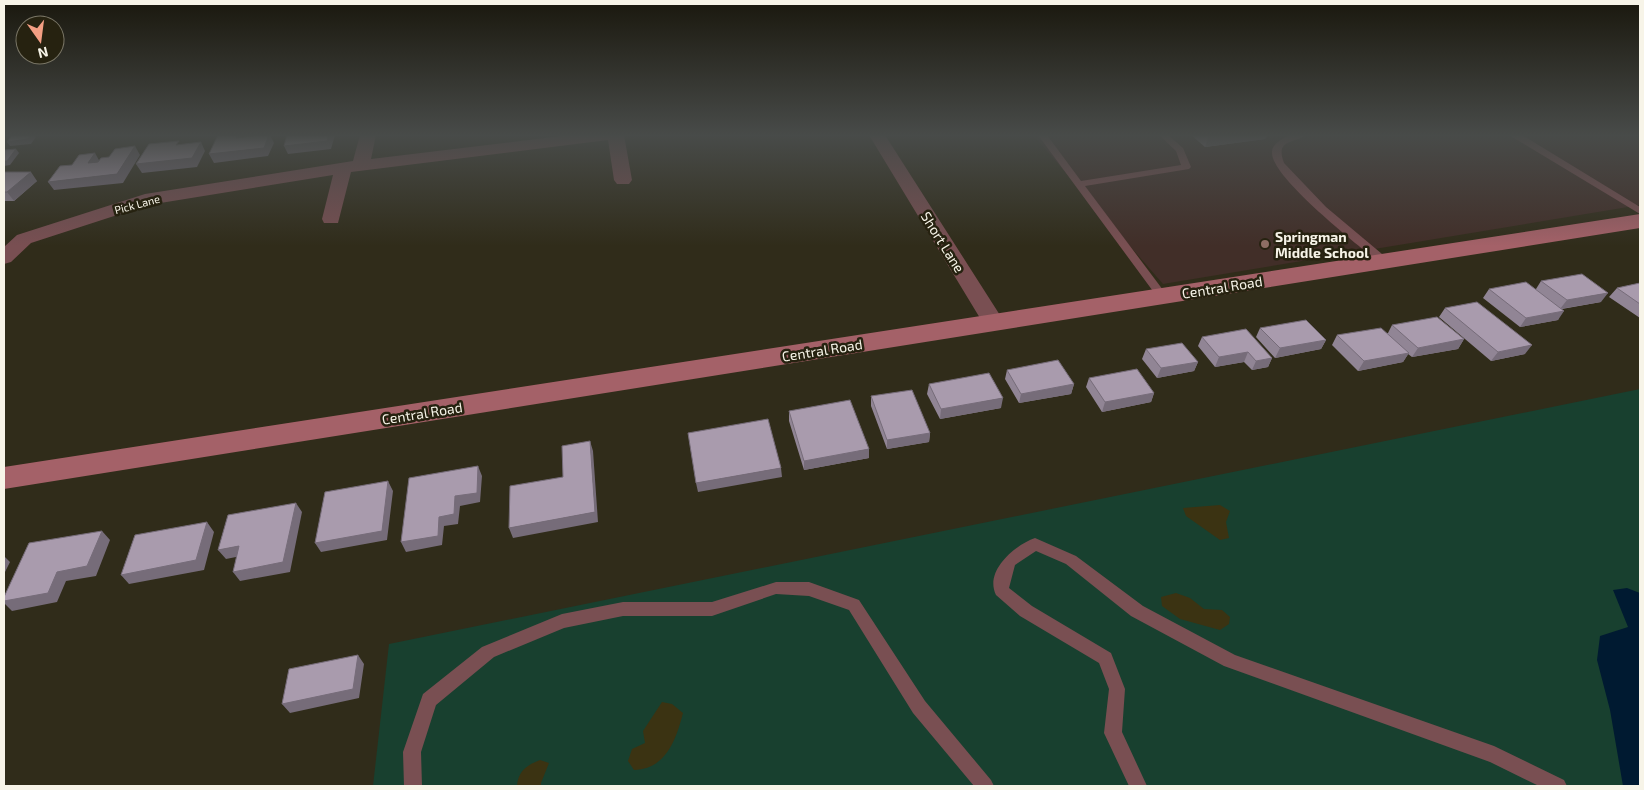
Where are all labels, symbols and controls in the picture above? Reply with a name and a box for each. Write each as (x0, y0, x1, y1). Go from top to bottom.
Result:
north arrow (15, 15, 65, 65)
text: N (36, 44, 50, 63)
street label: Pick Lane (113, 192, 161, 216)
street label: Short Lane (918, 208, 968, 276)
place label: Springman Middle School (1275, 228, 1369, 261)
marker: Springman Middle School (1259, 238, 1271, 250)
street label: Central Road (1180, 272, 1264, 302)
street label: Central Road (780, 335, 864, 365)
street label: Central Road (380, 398, 464, 428)

